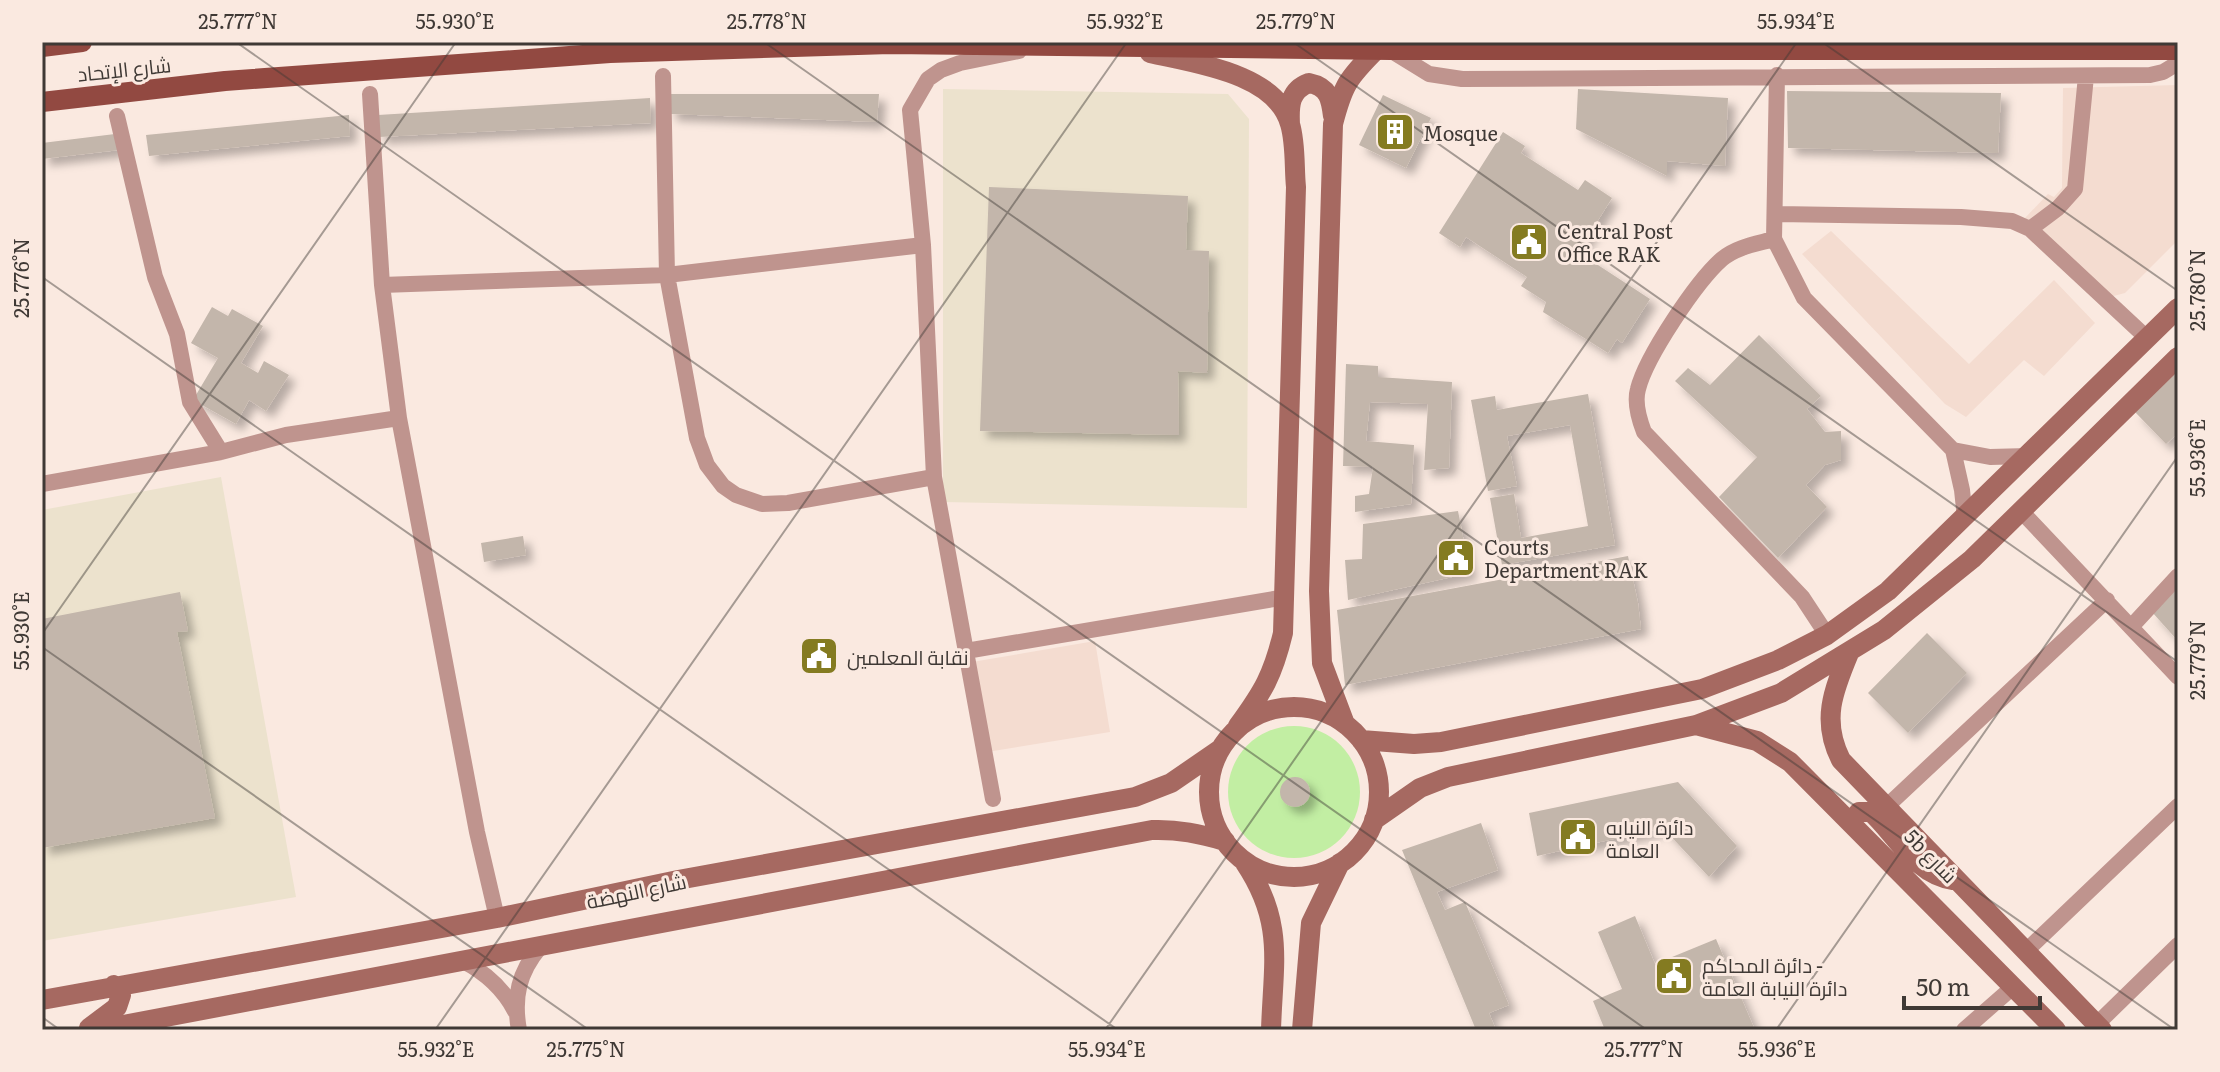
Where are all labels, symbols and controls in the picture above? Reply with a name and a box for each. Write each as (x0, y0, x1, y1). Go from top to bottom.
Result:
text: 25.777°N (198, 5, 278, 35)
text: 55.930°E (415, 5, 495, 35)
text: 25.778°N (727, 5, 807, 35)
text: 55.932°E (1086, 5, 1164, 35)
text: 25.779°N (1256, 5, 1336, 35)
text: 55.934°E (1757, 5, 1835, 35)
street label: شارع الإتحاد (76, 48, 172, 89)
building icon: Mosque (1374, 111, 1416, 153)
place label: Mosque (1423, 117, 1498, 147)
place label: Central Post Office RAK (1557, 215, 1673, 268)
public building icon: Central Post Office RAK (1508, 221, 1550, 263)
text: 25.776°N (5, 238, 35, 318)
text: 25.780°N (2181, 249, 2211, 331)
text: 55.936°E (2181, 419, 2211, 497)
place label: Courts Department RAK (1484, 531, 1648, 584)
public building icon: Courts Department RAK (1435, 537, 1477, 579)
text: 55.930°E (5, 591, 35, 671)
text: 25.779°N (2181, 620, 2211, 700)
public building icon: نقابة المعلمين (798, 635, 840, 677)
place label: نقابة المعلمين (847, 641, 969, 671)
place label: دائرة النيابه العامة (1606, 811, 1694, 864)
public building icon: دائرة النيابه العامة (1557, 816, 1599, 858)
street label: 5b شارع (1898, 821, 1965, 890)
street label: شارع النهضة (583, 865, 689, 916)
place label: دائرة المحاكم - دائرة النيابة العامة (1702, 949, 1847, 1002)
public building icon: دائرة المحاكم - دائرة النيابة العامة (1653, 955, 1695, 997)
scale bar (1904, 960, 2040, 1010)
text: 50 m (1916, 968, 1970, 1003)
text: 55.932°E (397, 1033, 475, 1063)
text: 25.775°N (547, 1033, 625, 1063)
text: 55.934°E (1068, 1033, 1146, 1063)
text: 25.777°N (1604, 1033, 1684, 1063)
text: 55.936°E (1738, 1033, 1816, 1063)

